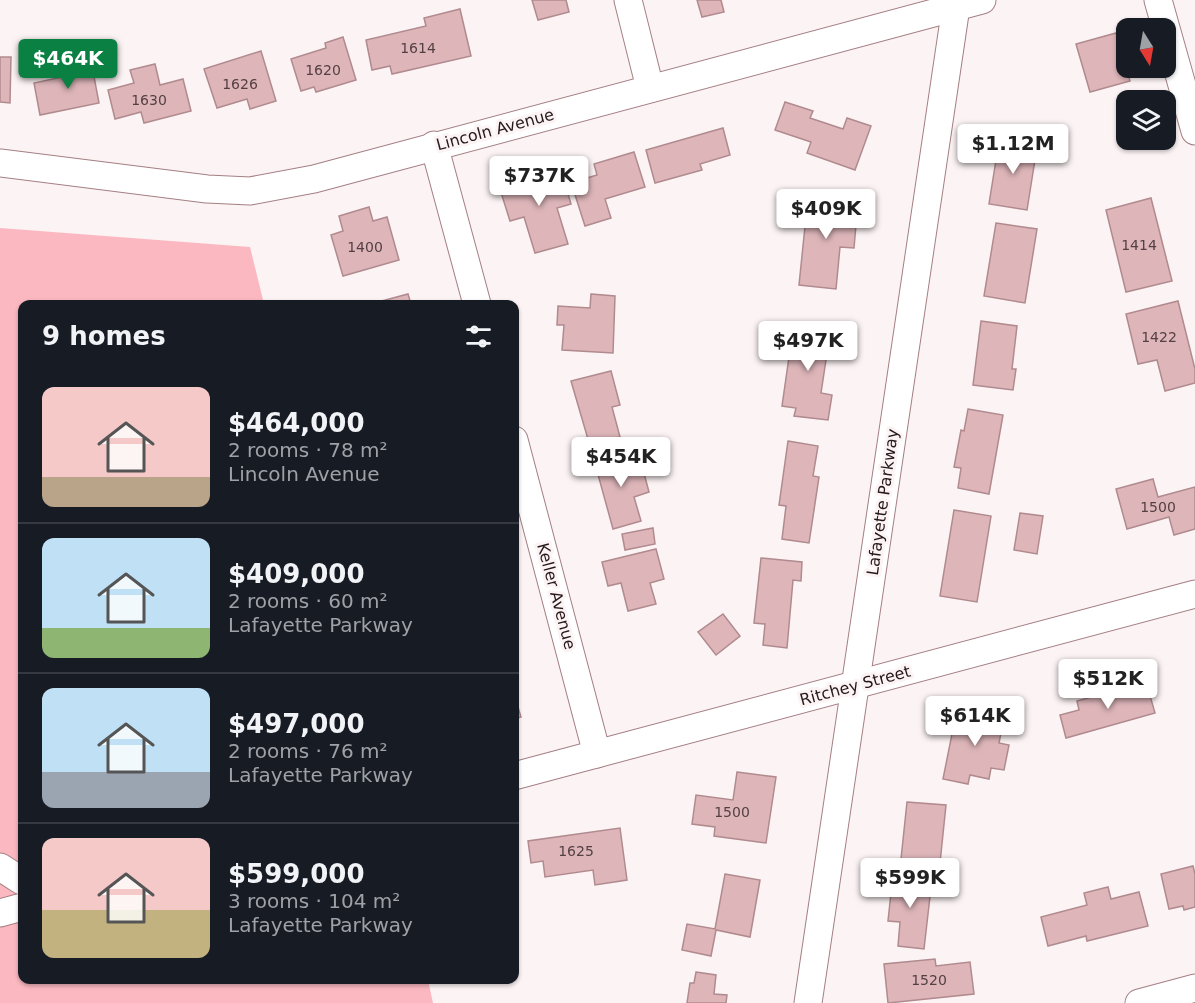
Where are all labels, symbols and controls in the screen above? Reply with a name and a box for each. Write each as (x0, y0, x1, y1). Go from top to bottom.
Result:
north arrow (1116, 18, 1176, 78)
map controls (1116, 18, 1176, 150)
pin: $464K (26, 39, 110, 90)
house number: 1614 (400, 40, 436, 56)
text: $464K (32, 46, 104, 70)
house number: 1620 (305, 62, 341, 78)
house number: 1626 (222, 76, 258, 92)
button: layers (1116, 90, 1176, 150)
house number: 1630 (131, 92, 167, 108)
street label: Lincoln Avenue (434, 105, 556, 154)
pin: $1.12M (964, 124, 1062, 175)
text: $1.12M (971, 131, 1055, 155)
pin: $737K (497, 156, 581, 207)
text: $737K (503, 163, 575, 187)
pin: $409K (784, 189, 868, 240)
text: $409K (790, 196, 862, 220)
house number: 1414 (1121, 237, 1157, 253)
house number: 1400 (347, 239, 383, 255)
icon: filters (462, 320, 495, 353)
text: 9 homes (42, 321, 166, 351)
pin: $497K (766, 321, 850, 372)
text: $497K (772, 328, 844, 352)
house number: 1422 (1141, 329, 1177, 345)
text: $464,000 (228, 408, 365, 438)
icon: home (90, 411, 162, 483)
street label: Lafayette Parkway (863, 428, 902, 577)
pin: $454K (579, 437, 663, 488)
text: 2 rooms · 78 m² (228, 438, 388, 462)
text: $454K (585, 444, 657, 468)
text: Lincoln Avenue (228, 462, 380, 486)
house number: 1500 (1140, 499, 1176, 515)
street label: Keller Avenue (533, 541, 580, 651)
text: $409,000 (228, 559, 365, 589)
icon: home (90, 562, 162, 634)
text: 2 rooms · 60 m² (228, 589, 388, 613)
text: Lafayette Parkway (228, 613, 413, 637)
pin: $512K (1066, 659, 1150, 710)
street label: Ritchey Street (798, 662, 913, 709)
text: $512K (1072, 666, 1144, 690)
pin: $614K (933, 696, 1017, 747)
text: $614K (939, 703, 1011, 727)
text: $497,000 (228, 709, 365, 739)
icon: home (90, 712, 162, 784)
text: 2 rooms · 76 m² (228, 739, 388, 763)
text: Lafayette Parkway (228, 763, 413, 787)
house number: 1500 (714, 804, 750, 820)
house number: 1625 (558, 843, 594, 859)
pin: $599K (868, 858, 952, 909)
text: $599,000 (228, 859, 365, 889)
icon: home (90, 862, 162, 934)
text: $599K (874, 865, 946, 889)
text: 3 rooms · 104 m² (228, 889, 400, 913)
text: Lafayette Parkway (228, 913, 413, 937)
house number: 1520 (911, 972, 947, 988)

